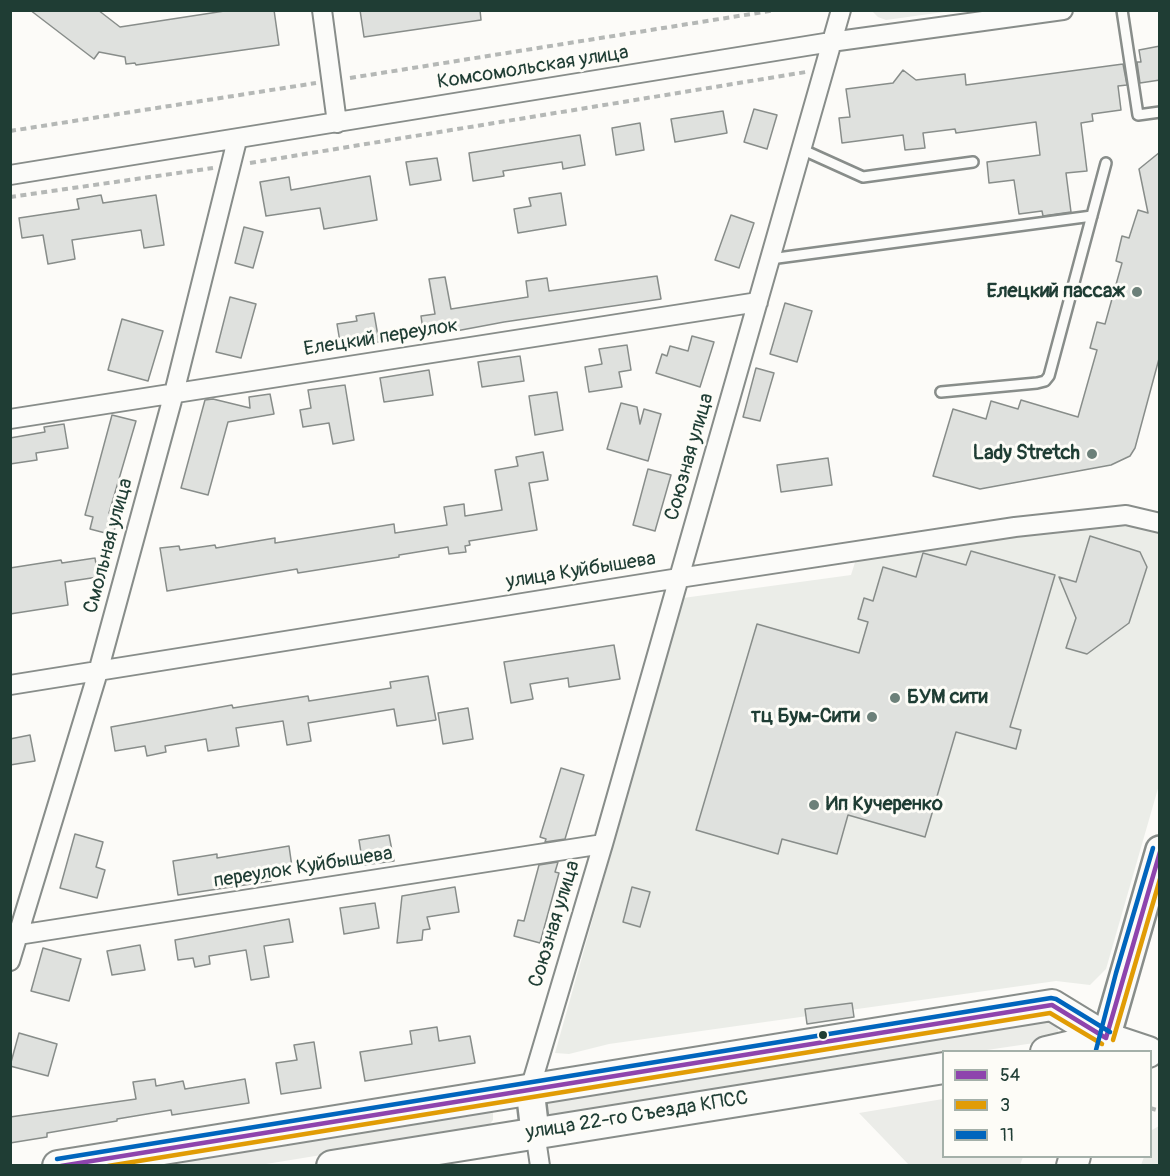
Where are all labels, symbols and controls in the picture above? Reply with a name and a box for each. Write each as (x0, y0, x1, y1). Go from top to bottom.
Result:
street label: Комсомольская улица (436, 41, 630, 95)
place label: Елецкий пассаж (987, 280, 1125, 304)
marker: Елецкий пассаж (1130, 285, 1144, 299)
street label: Елецкий переулок (302, 314, 460, 362)
street label: Союзная улица (660, 391, 720, 523)
place label: Lady Stretch (973, 442, 1080, 466)
marker: Lady Stretch (1085, 447, 1099, 461)
street label: Смольная улица (79, 476, 139, 616)
street label: улица Куйбышева (504, 547, 658, 595)
place label: БУМ сити (907, 686, 988, 710)
marker: БУМ сити (888, 691, 902, 705)
place label: тц Бум-Сити (751, 705, 860, 729)
marker: тц Бум-Сити (865, 710, 879, 724)
place label: Ип Кучеренко (826, 793, 943, 817)
marker: Ип Кучеренко (807, 798, 821, 812)
street label: переулок Куйбышева (212, 842, 394, 894)
street label: Союзная улица (524, 858, 586, 990)
unlabelled marker (817, 1029, 829, 1041)
legend (942, 1050, 1152, 1158)
text: 54 (1000, 1064, 1020, 1087)
street label: улица 22-го Съезда КПСС (524, 1087, 750, 1145)
text: 3 (1000, 1094, 1010, 1117)
text: 11 (1000, 1124, 1014, 1147)

